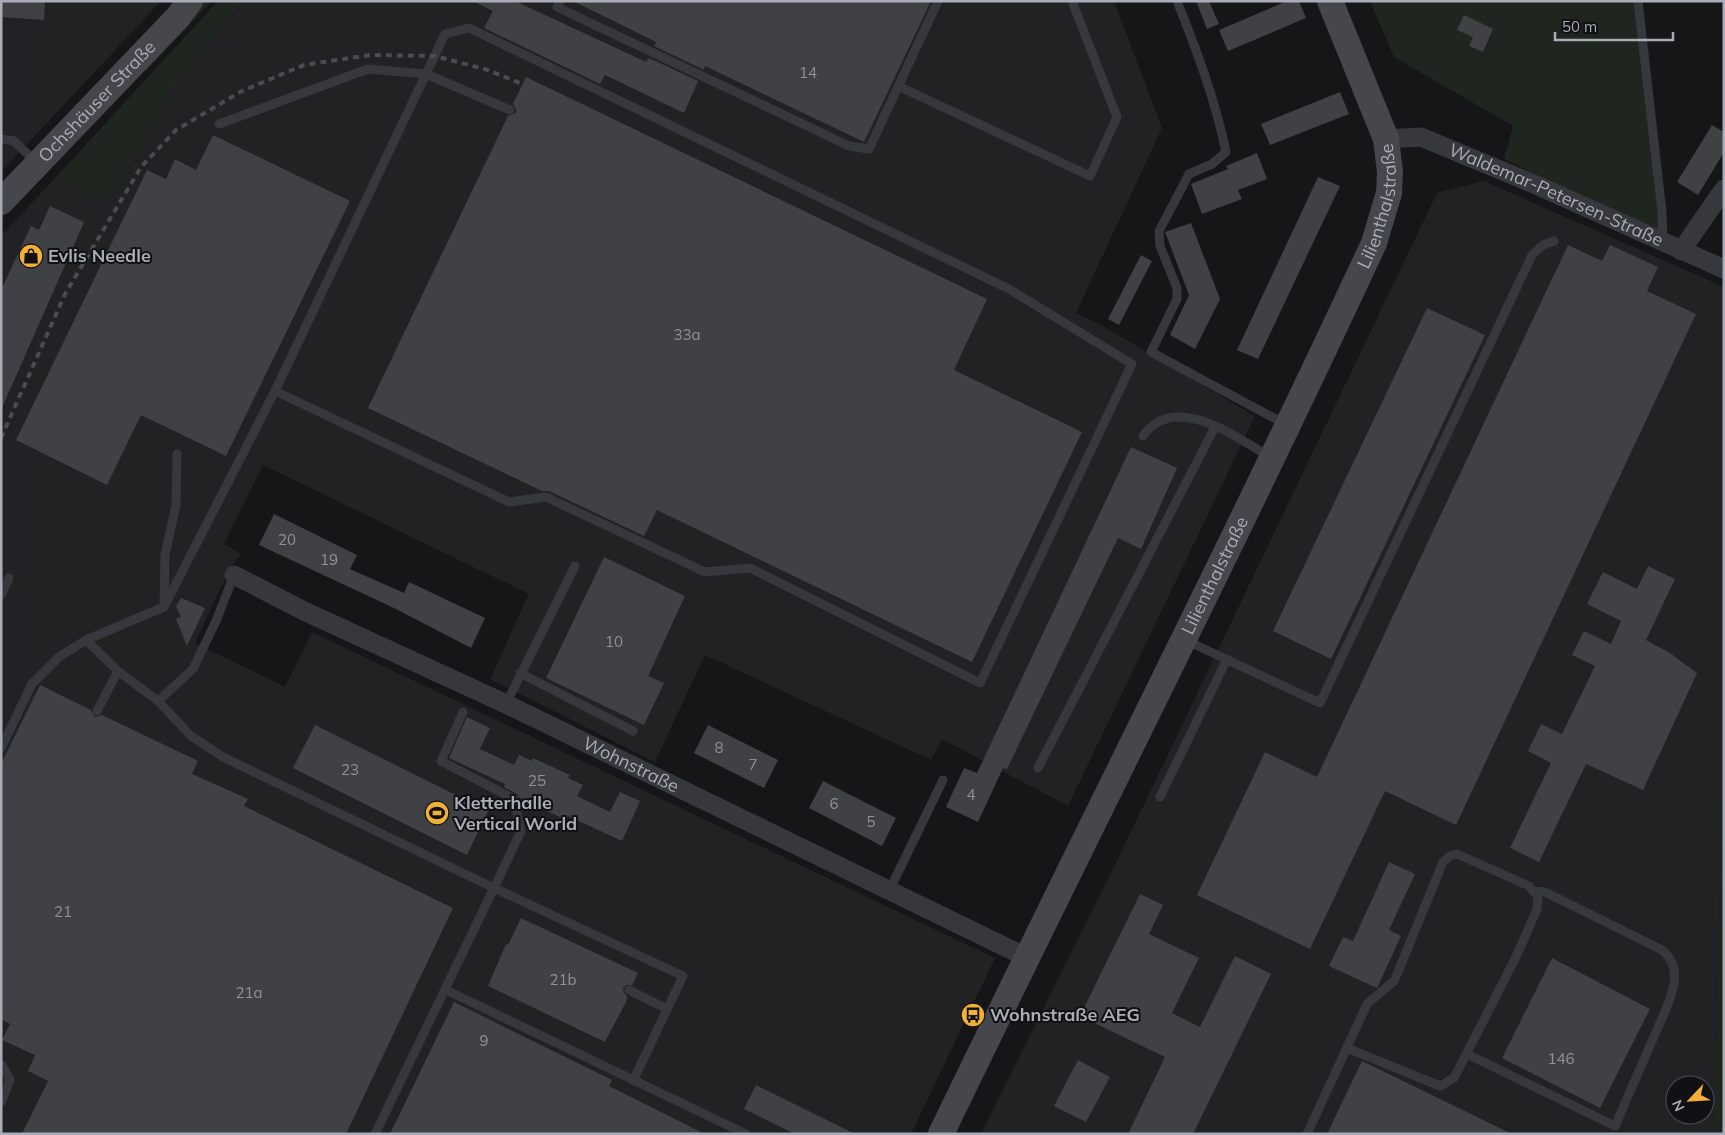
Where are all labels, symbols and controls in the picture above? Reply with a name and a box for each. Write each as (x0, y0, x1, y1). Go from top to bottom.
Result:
scale bar (1555, 10, 1672, 42)
text: 50 m (1562, 17, 1597, 36)
street label: Ochshäuser Straße (33, 35, 160, 167)
house number: 14 (799, 63, 817, 82)
street label: Waldemar-Petersen-Straße (1446, 138, 1667, 251)
street label: Lilienthalstraße (1352, 142, 1401, 272)
shop icon: Evlis Needle (18, 243, 44, 269)
place label: Evlis Needle (48, 244, 151, 267)
house number: 33a (673, 325, 701, 344)
street label: Lilienthalstraße (1176, 512, 1253, 638)
house number: 20 (278, 530, 296, 549)
house number: 19 (320, 550, 338, 569)
house number: 10 (605, 632, 623, 651)
street label: Wohnstraße (579, 731, 683, 797)
house number: 8 (714, 738, 724, 757)
house number: 7 (748, 755, 758, 774)
house number: 23 (341, 760, 359, 779)
house number: 25 (528, 771, 546, 790)
house number: 4 (966, 785, 976, 804)
place label: Kletterhalle Vertical World (453, 791, 577, 835)
house number: 6 (829, 794, 839, 813)
sports icon: Kletterhalle Vertical World (424, 800, 450, 826)
house number: 5 (866, 812, 876, 831)
house number: 21 (54, 902, 72, 921)
house number: 21b (549, 970, 577, 989)
house number: 21a (235, 983, 263, 1002)
bus stop icon: Wohnstraße AEG (960, 1002, 986, 1028)
place label: Wohnstraße AEG (990, 1003, 1140, 1026)
house number: 9 (479, 1031, 489, 1050)
house number: 146 (1547, 1049, 1575, 1068)
north arrow (1665, 1075, 1715, 1125)
text: N (1668, 1097, 1689, 1114)

